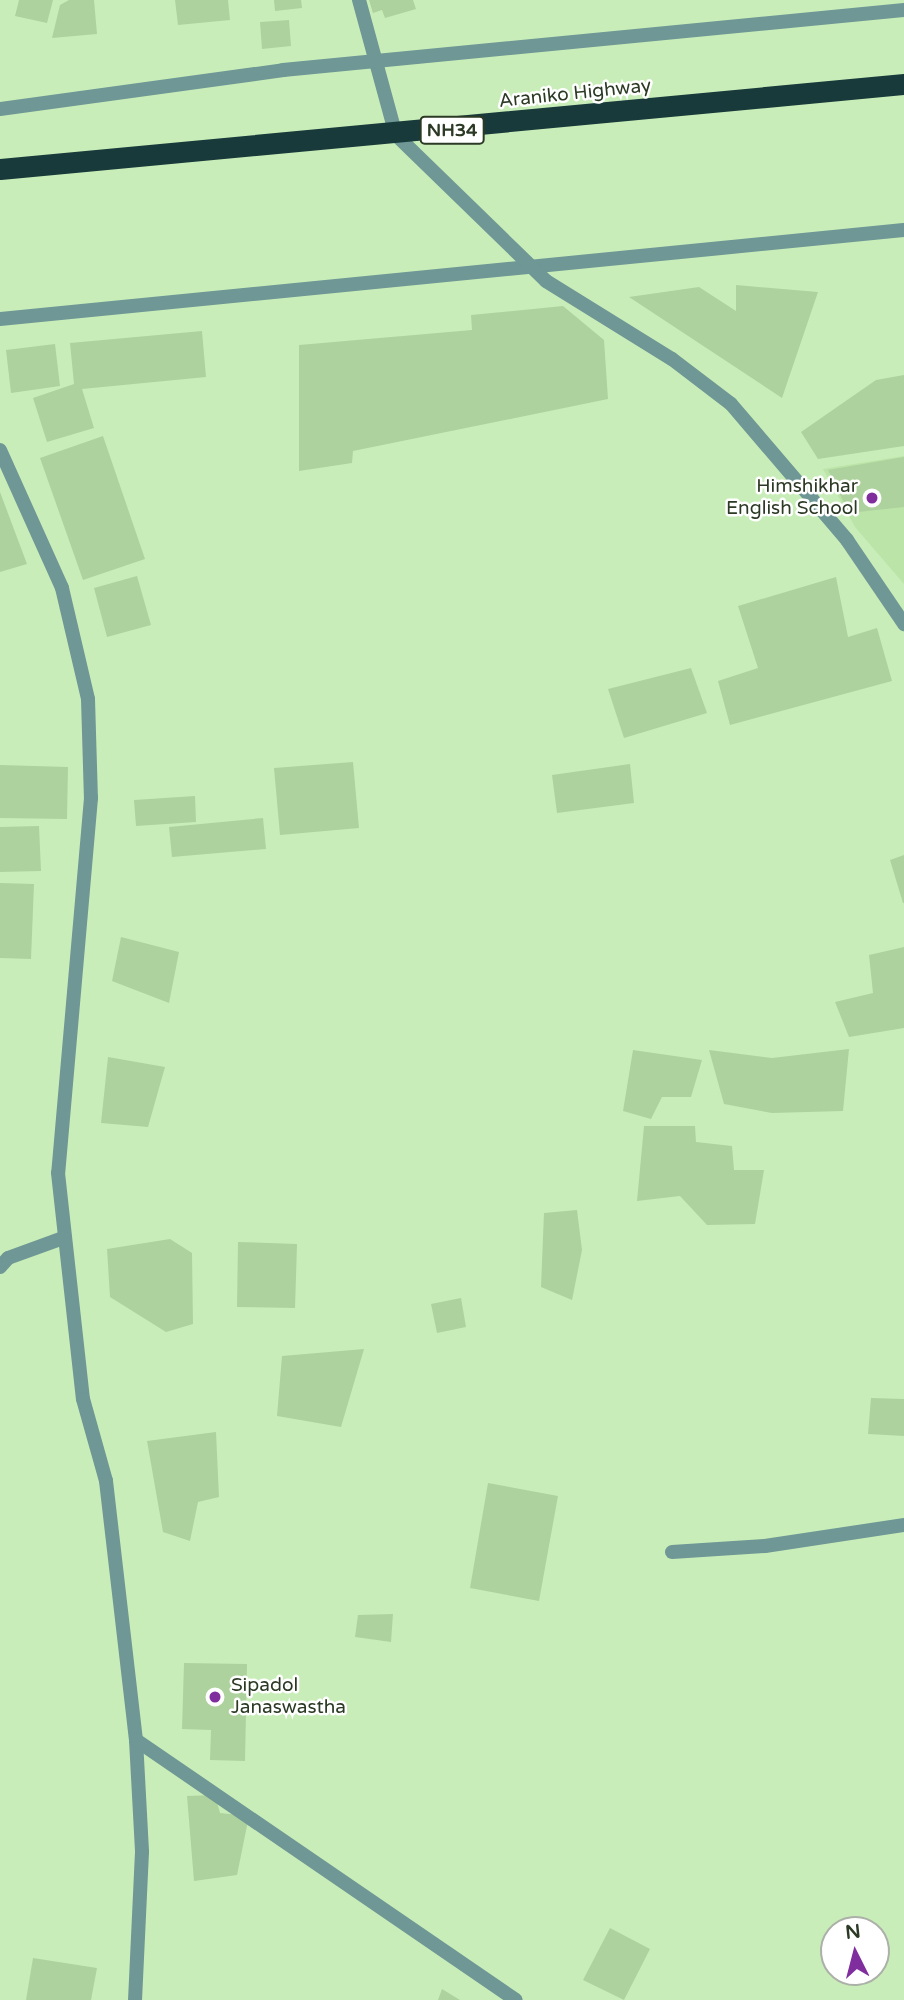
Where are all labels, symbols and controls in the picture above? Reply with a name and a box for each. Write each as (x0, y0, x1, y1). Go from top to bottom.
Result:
street label: Araniko Highway (498, 75, 652, 113)
road number: NH34 (419, 116, 485, 145)
place label: Himshikhar English School (726, 476, 858, 520)
marker: Himshikhar English School (864, 490, 880, 506)
place label: Sipadol Janaswastha (231, 1675, 346, 1719)
marker: Sipadol Janaswastha (205, 1687, 225, 1707)
north arrow (820, 1916, 890, 1986)
text: N (844, 1920, 862, 1944)

